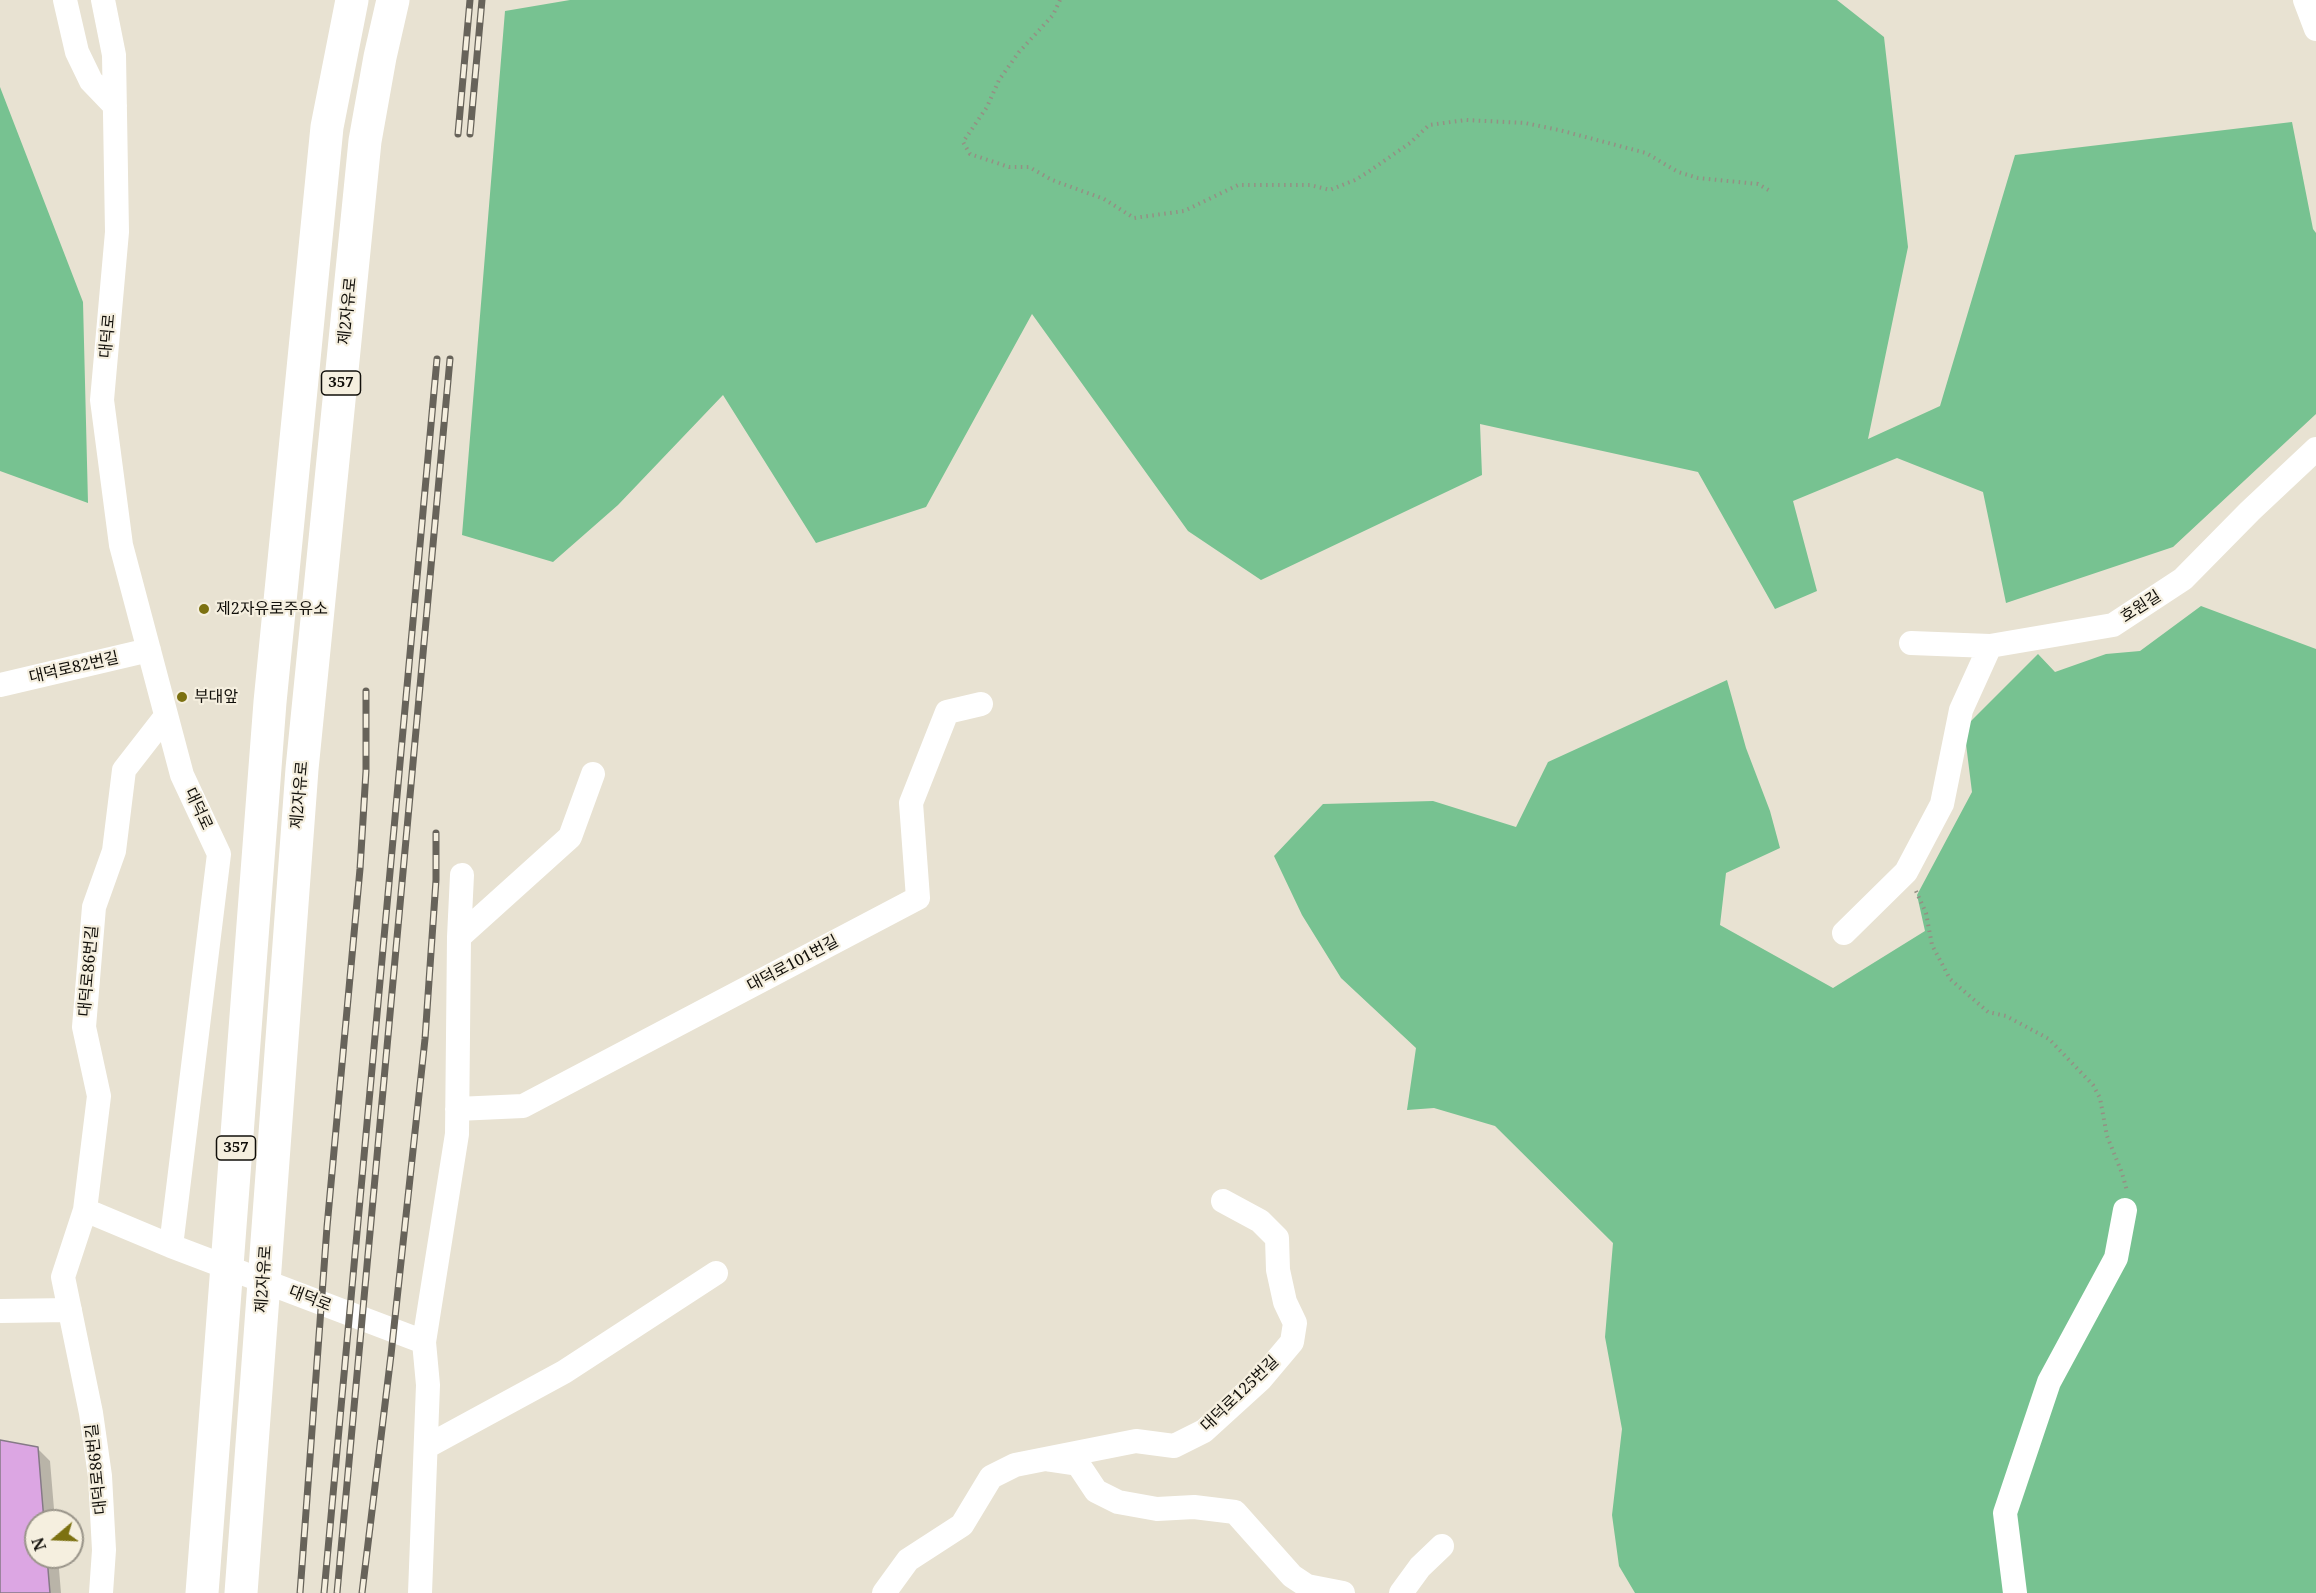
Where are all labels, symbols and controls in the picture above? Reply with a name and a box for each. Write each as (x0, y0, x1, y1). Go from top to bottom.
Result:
street label: 제2자유로 (335, 276, 361, 346)
street label: 대덕로 (97, 313, 119, 359)
road number: 357 (322, 371, 360, 395)
street label: 호원길 (2117, 587, 2165, 627)
place label: 제2자유로주유소 (216, 599, 328, 619)
marker: 제2자유로주유소 (197, 602, 211, 616)
street label: 대덕로82번길 (27, 648, 121, 688)
place label: 부대앞 (194, 687, 238, 707)
marker: 부대앞 (175, 690, 189, 704)
street label: 제2자유로 (287, 760, 313, 830)
street label: 대덕로 (180, 785, 216, 833)
street label: 대덕로86번길 (75, 925, 103, 1017)
street label: 대덕로101번길 (744, 932, 842, 996)
road number: 357 (216, 1136, 256, 1160)
street label: 제2자유로 (252, 1245, 276, 1313)
street label: 대덕로 (286, 1282, 334, 1316)
street label: 대덕로125번길 (1197, 1352, 1283, 1436)
street label: 대덕로86번길 (83, 1423, 111, 1515)
north arrow (24, 1509, 84, 1569)
text: N (26, 1535, 51, 1554)

